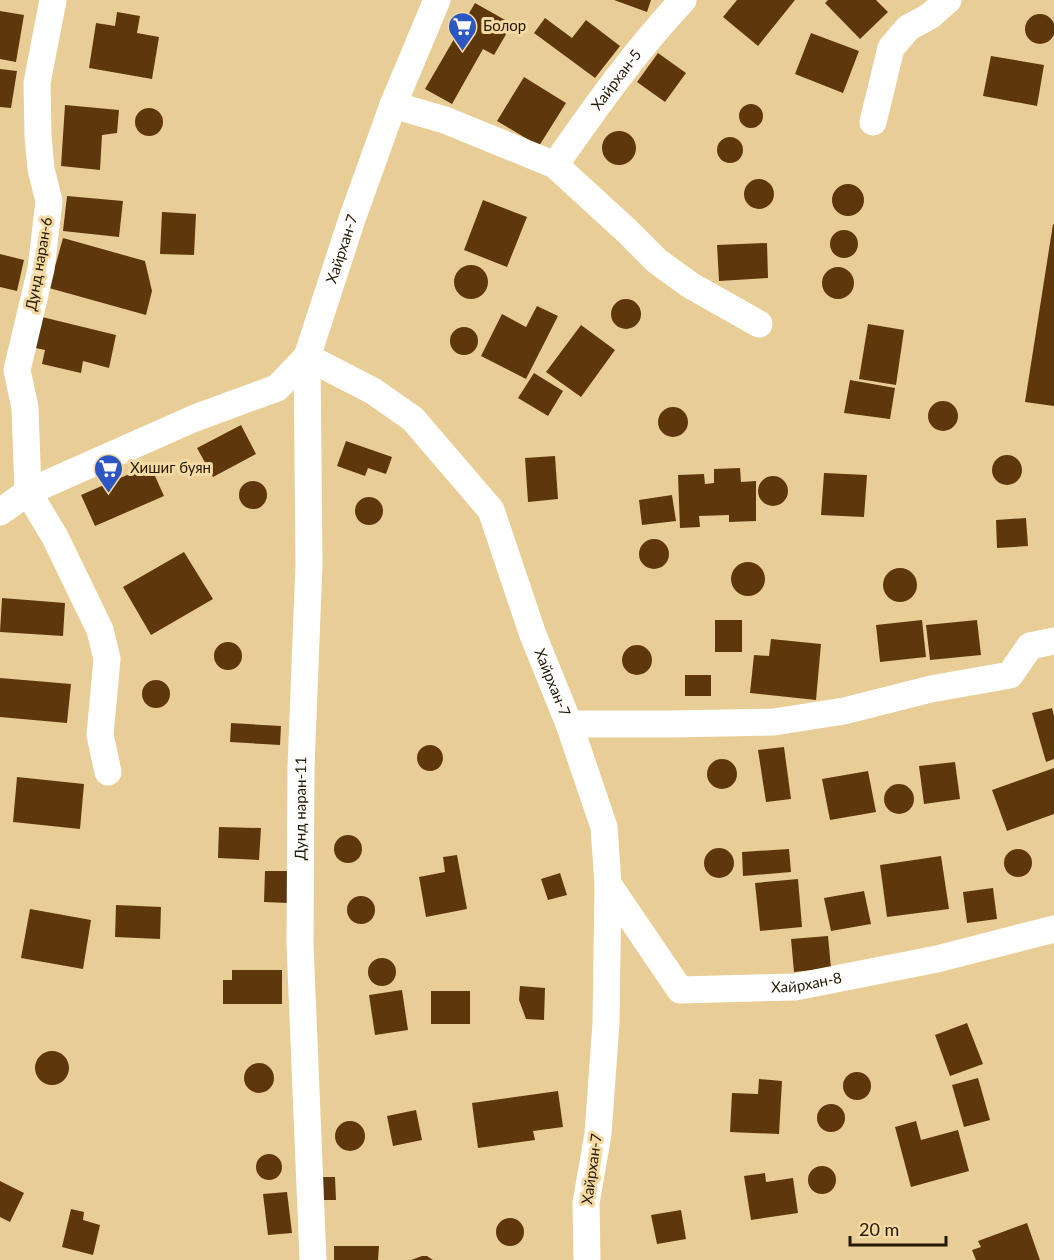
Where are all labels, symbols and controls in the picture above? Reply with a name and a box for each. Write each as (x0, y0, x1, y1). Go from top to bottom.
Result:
supermarket icon: Болор (446, 10, 478, 52)
place label: Болор (483, 16, 526, 34)
street label: Хайрхан-5 (587, 45, 645, 113)
street label: Хайрхан-7 (322, 212, 361, 286)
street label: Дунд наран-6 (21, 215, 55, 312)
supermarket icon: Хишиг буян (93, 452, 125, 494)
place label: Хишиг буян (130, 458, 211, 476)
street label: Хайрхан-7 (531, 646, 575, 719)
street label: Дунд наран-11 (290, 756, 309, 860)
street label: Хайрхан-8 (771, 968, 843, 996)
street label: Хайрхан-7 (577, 1132, 605, 1205)
scale bar (850, 1209, 946, 1247)
text: 20 m (859, 1218, 899, 1240)

